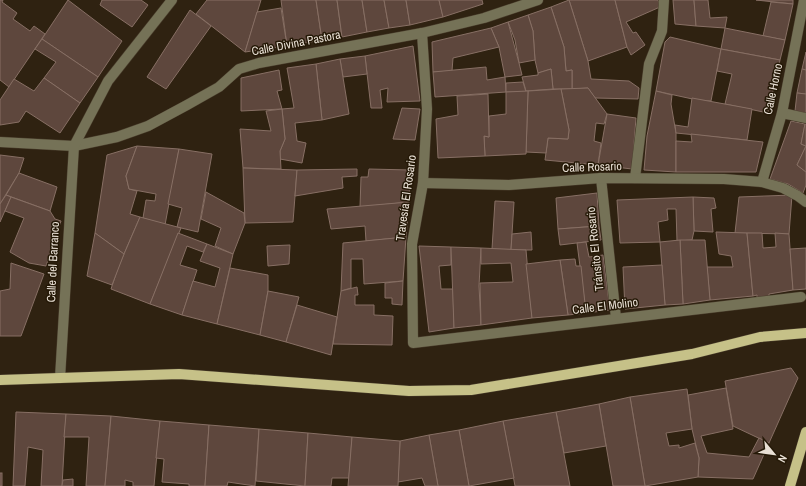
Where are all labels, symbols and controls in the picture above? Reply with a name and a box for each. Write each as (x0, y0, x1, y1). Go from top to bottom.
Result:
street label: Calle Divina Pastora (250, 26, 342, 59)
street label: Calle Horno (760, 62, 786, 116)
street label: Travesía El Rosario (392, 154, 420, 242)
street label: Calle Rosario (562, 158, 622, 176)
street label: Tránsito El Rosario (583, 206, 607, 292)
street label: Calle del Barranco (43, 221, 63, 303)
street label: Calle El Molino (571, 294, 639, 318)
north arrow (754, 434, 794, 474)
text: N (775, 453, 790, 465)

